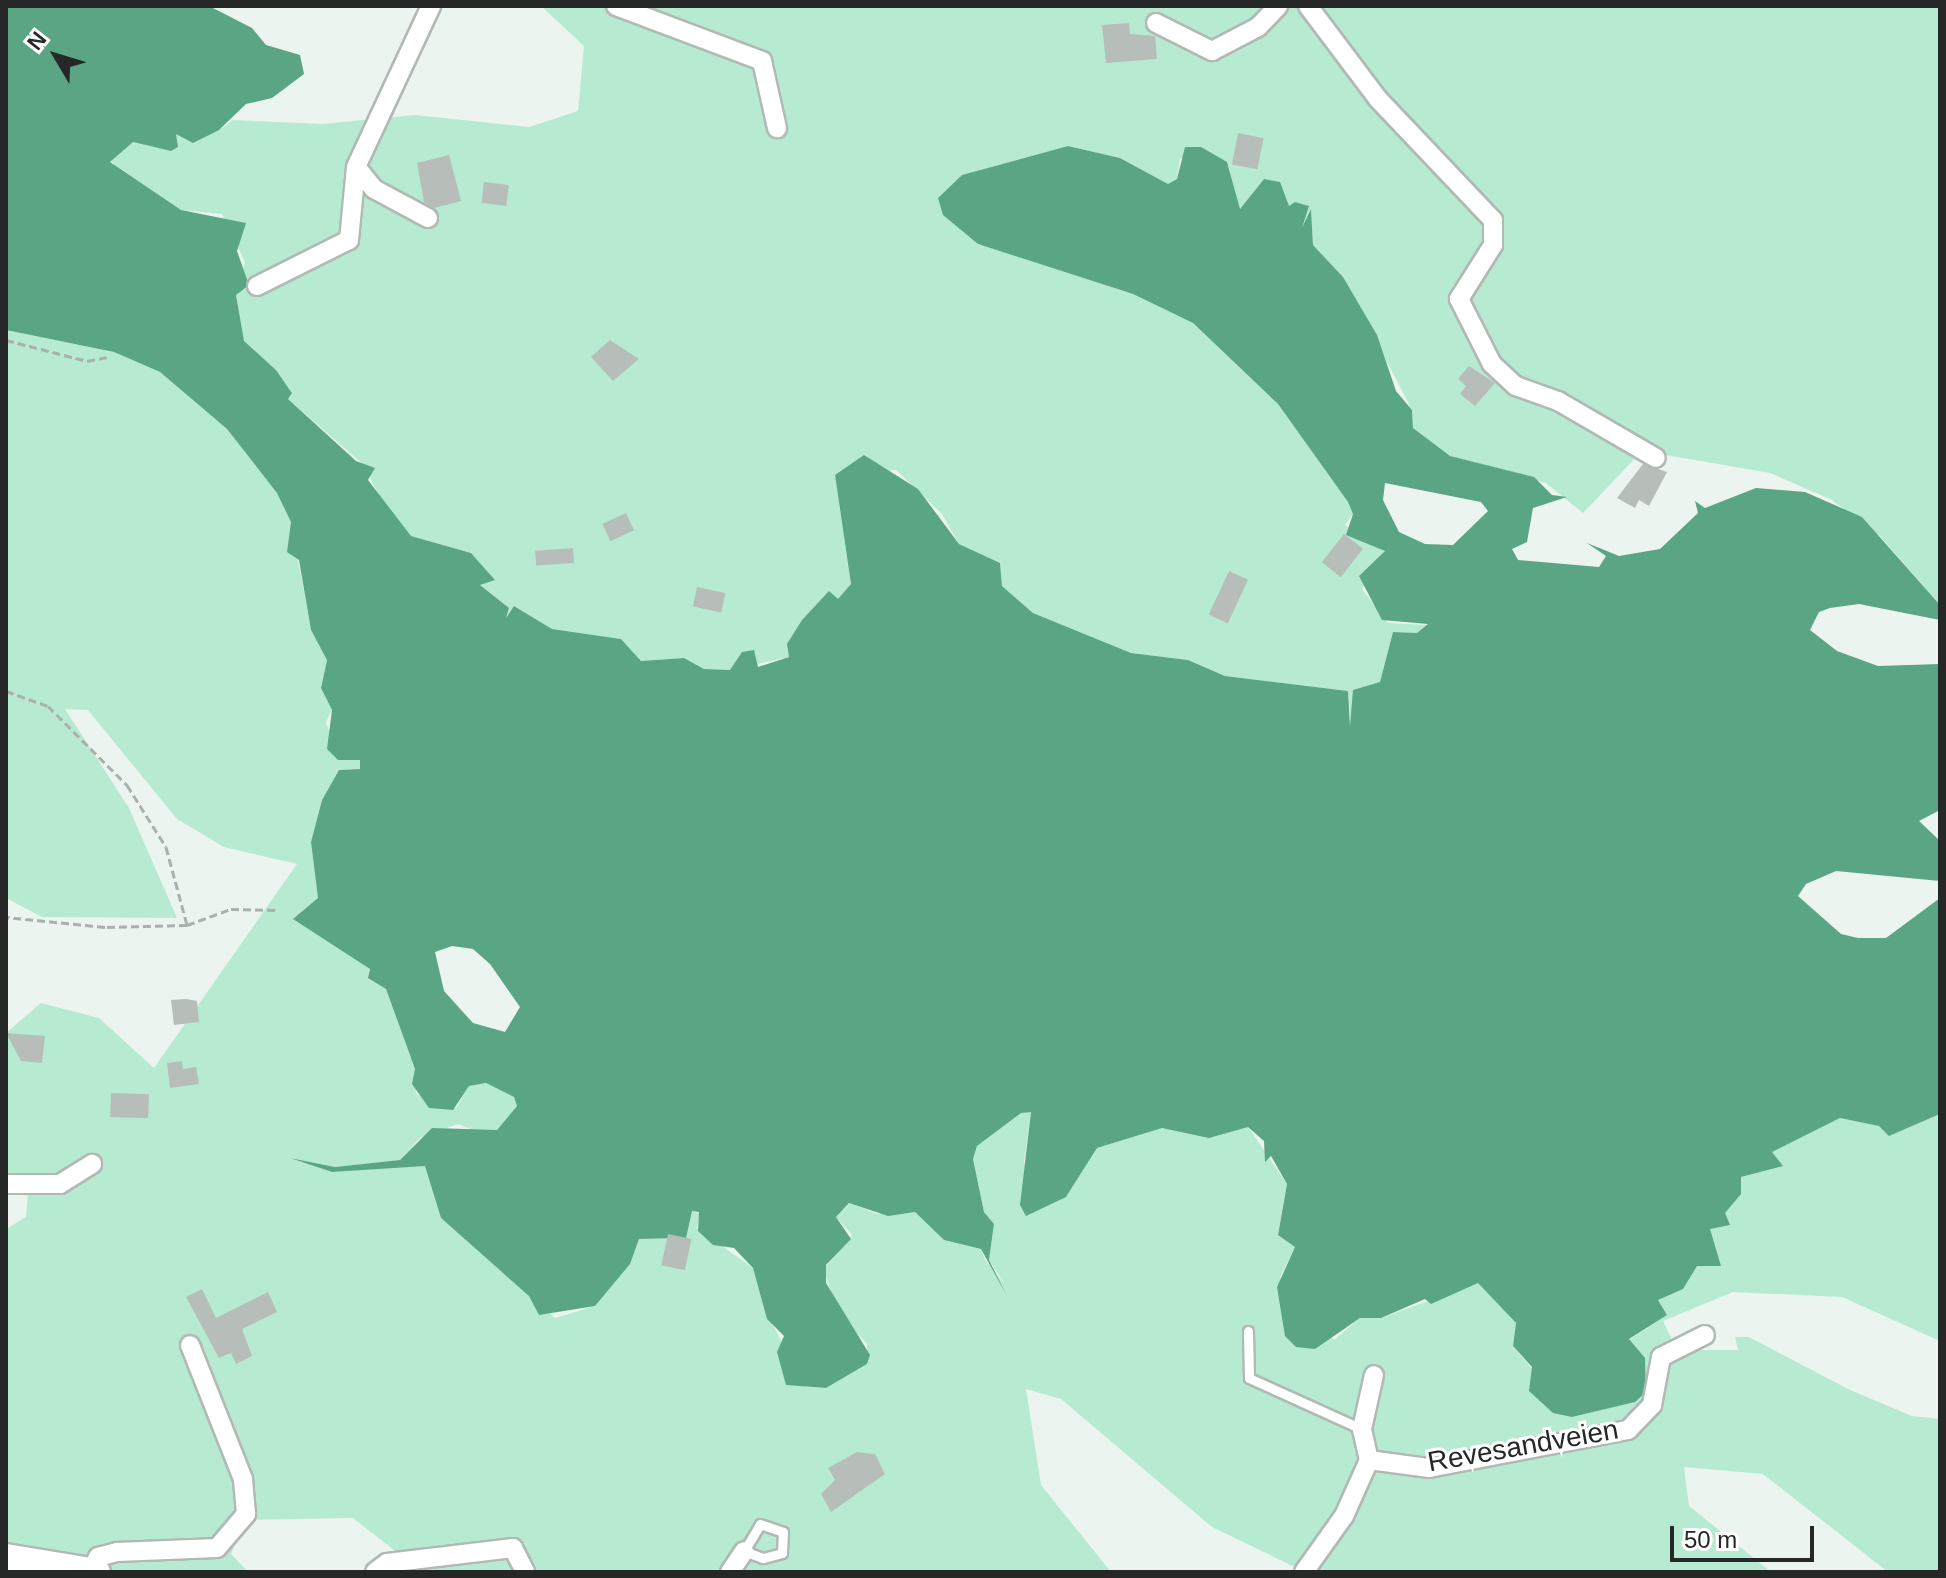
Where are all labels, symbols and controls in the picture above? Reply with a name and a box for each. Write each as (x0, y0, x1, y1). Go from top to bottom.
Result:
north arrow (16, 16, 96, 96)
text: N (22, 27, 51, 55)
street label: Revesandveien (1425, 1413, 1621, 1479)
scale bar (1674, 1510, 1818, 1560)
text: 50 m (1684, 1526, 1737, 1553)

